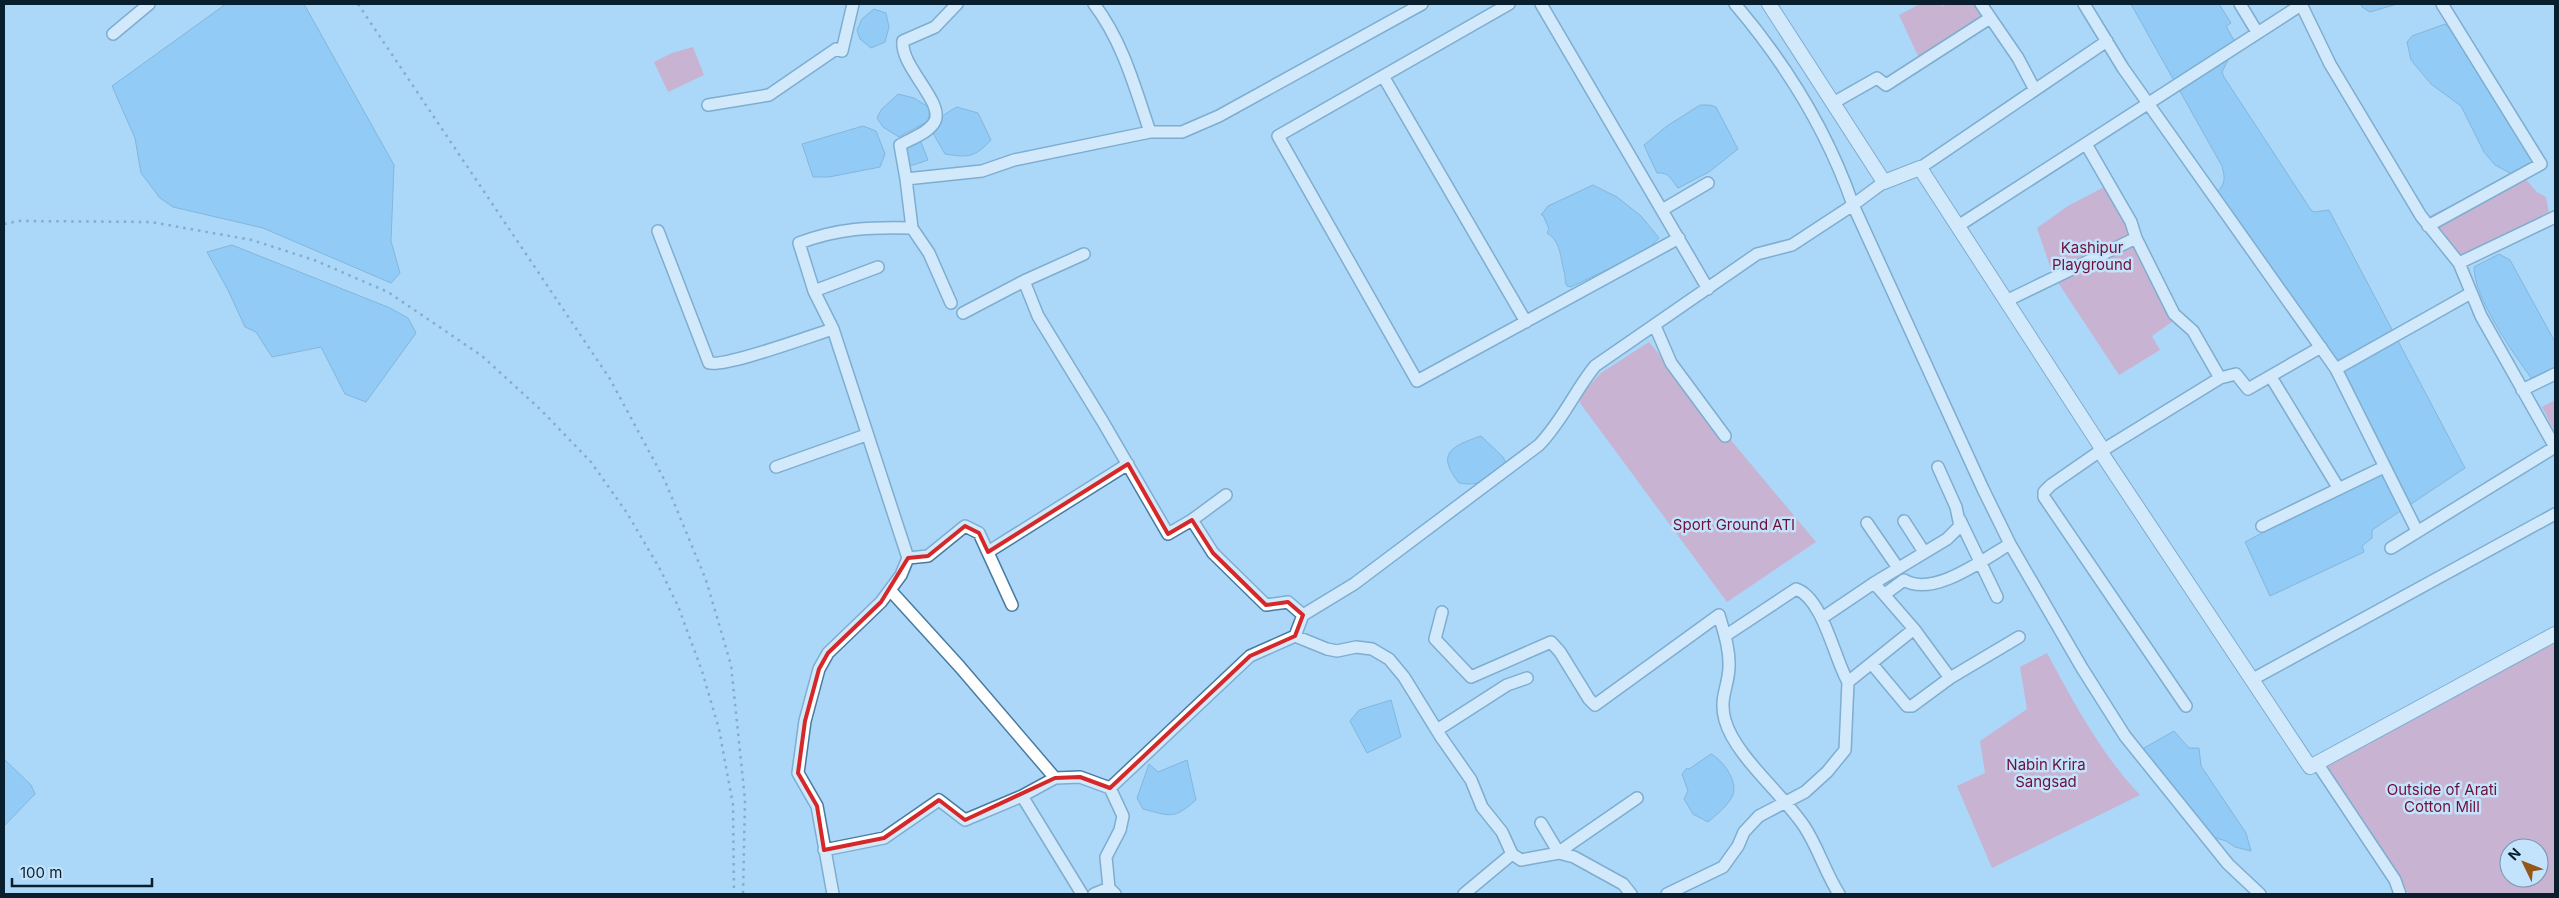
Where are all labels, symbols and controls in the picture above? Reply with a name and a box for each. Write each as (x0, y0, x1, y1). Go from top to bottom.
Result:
park label: Kashipur Playground (2052, 238, 2132, 274)
park label: Sport Ground ATI (1673, 515, 1795, 534)
park label: Nabin Krira Sangsad (2006, 755, 2086, 791)
park label: Outside of Arati Cotton Mill (2387, 780, 2497, 816)
north arrow (2499, 838, 2549, 888)
text: N (2504, 844, 2524, 863)
scale bar (12, 856, 152, 888)
text: 100 m (20, 863, 62, 882)

